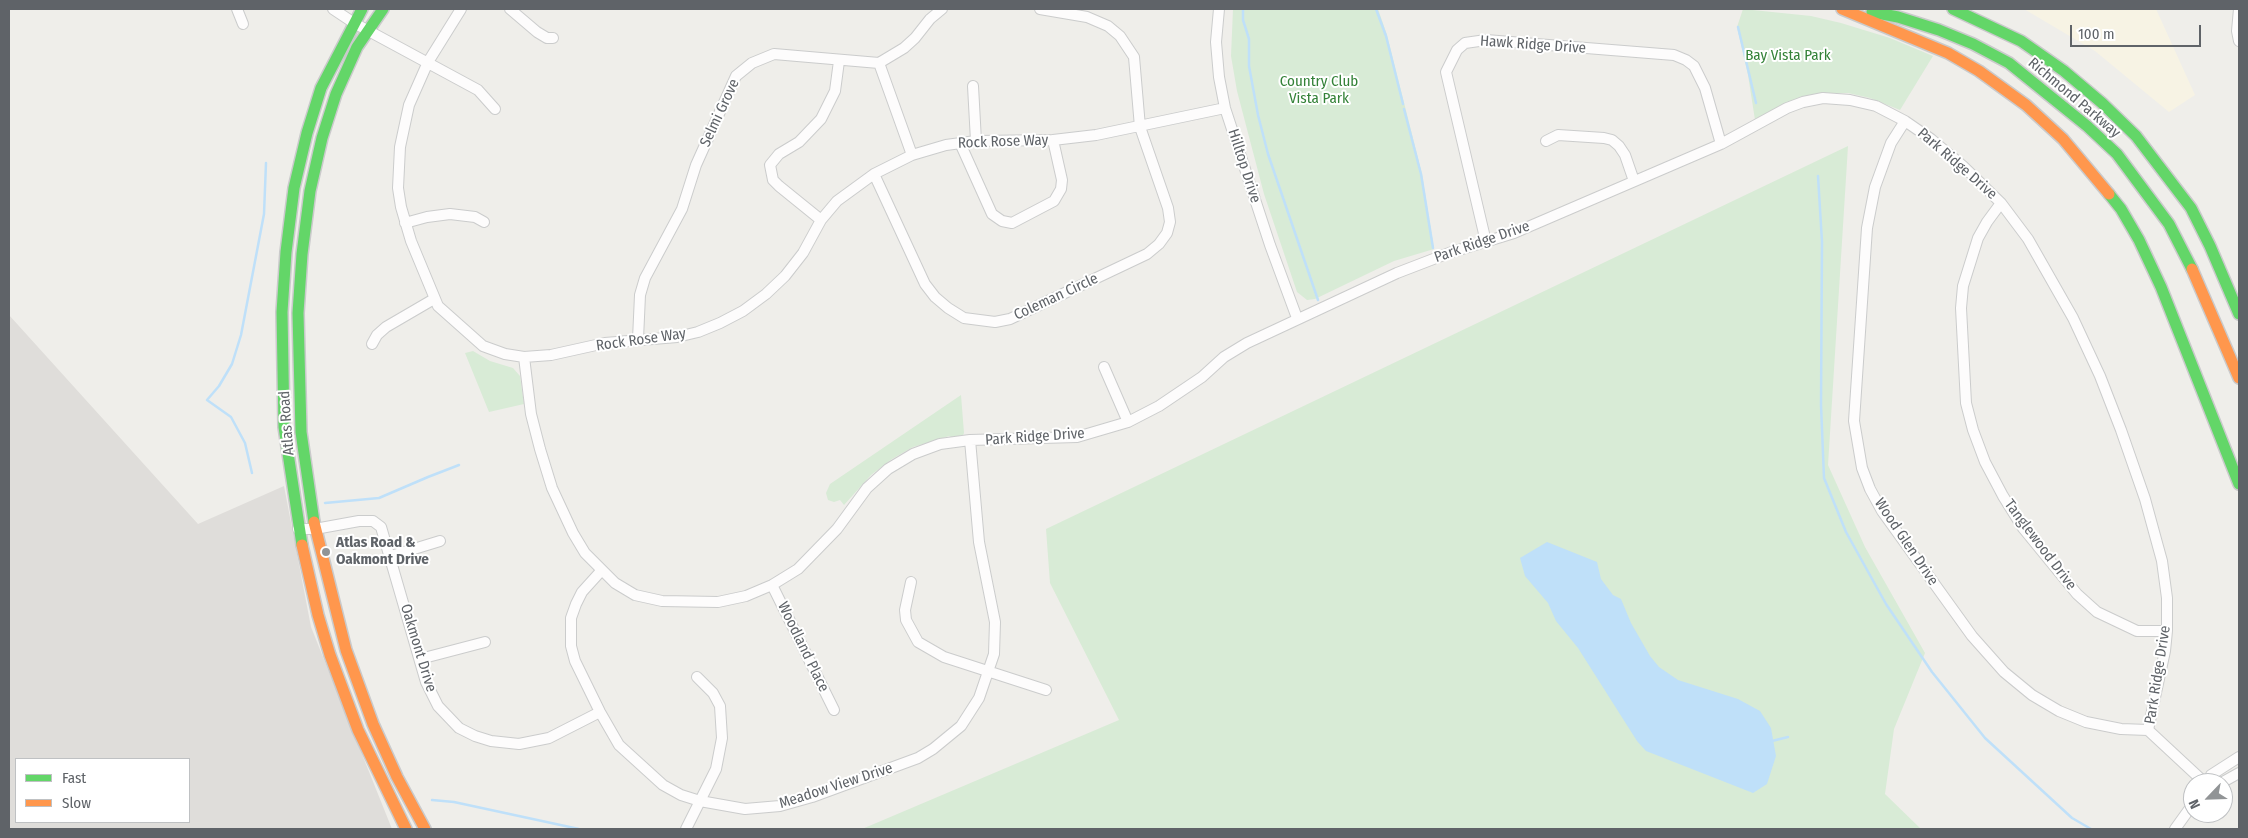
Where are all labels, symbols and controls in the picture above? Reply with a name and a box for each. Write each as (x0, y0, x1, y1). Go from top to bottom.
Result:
scale bar (2073, 15, 2204, 47)
text: 100 m (2078, 25, 2115, 43)
street label: Hawk Ridge Drive (1479, 32, 1587, 58)
park label: Bay Vista Park (1745, 47, 1831, 65)
street label: Richmond Parkway (2024, 54, 2124, 142)
park label: Country Club Vista Park (1280, 73, 1358, 108)
street label: Selmi Grove (696, 76, 744, 150)
street label: Park Ridge Drive (1913, 125, 2001, 203)
street label: Hilltop Drive (1224, 127, 1264, 205)
street label: Rock Rose Way (957, 131, 1049, 153)
street label: Park Ridge Drive (1432, 217, 1532, 267)
street label: Coleman Circle (1011, 270, 1101, 324)
street label: Rock Rose Way (595, 325, 687, 355)
street label: Atlas Road (276, 390, 298, 456)
street label: Park Ridge Drive (985, 425, 1085, 449)
street label: Wood Glen Drive (1870, 495, 1942, 589)
street label: Tanglewood Drive (2000, 496, 2080, 594)
place label: Atlas Road & Oakmont Drive (336, 534, 429, 569)
marker: Atlas Road & Oakmont Drive (320, 546, 332, 558)
street label: Woodland Place (773, 599, 833, 695)
street label: Oakmont Drive (396, 602, 440, 694)
street label: Park Ridge Drive (2141, 624, 2175, 726)
legend (15, 758, 190, 823)
street label: Meadow View Drive (777, 759, 895, 813)
text: Fast (62, 769, 86, 787)
north arrow (2183, 773, 2233, 823)
text: Slow (62, 794, 91, 812)
text: N (2185, 797, 2204, 811)

